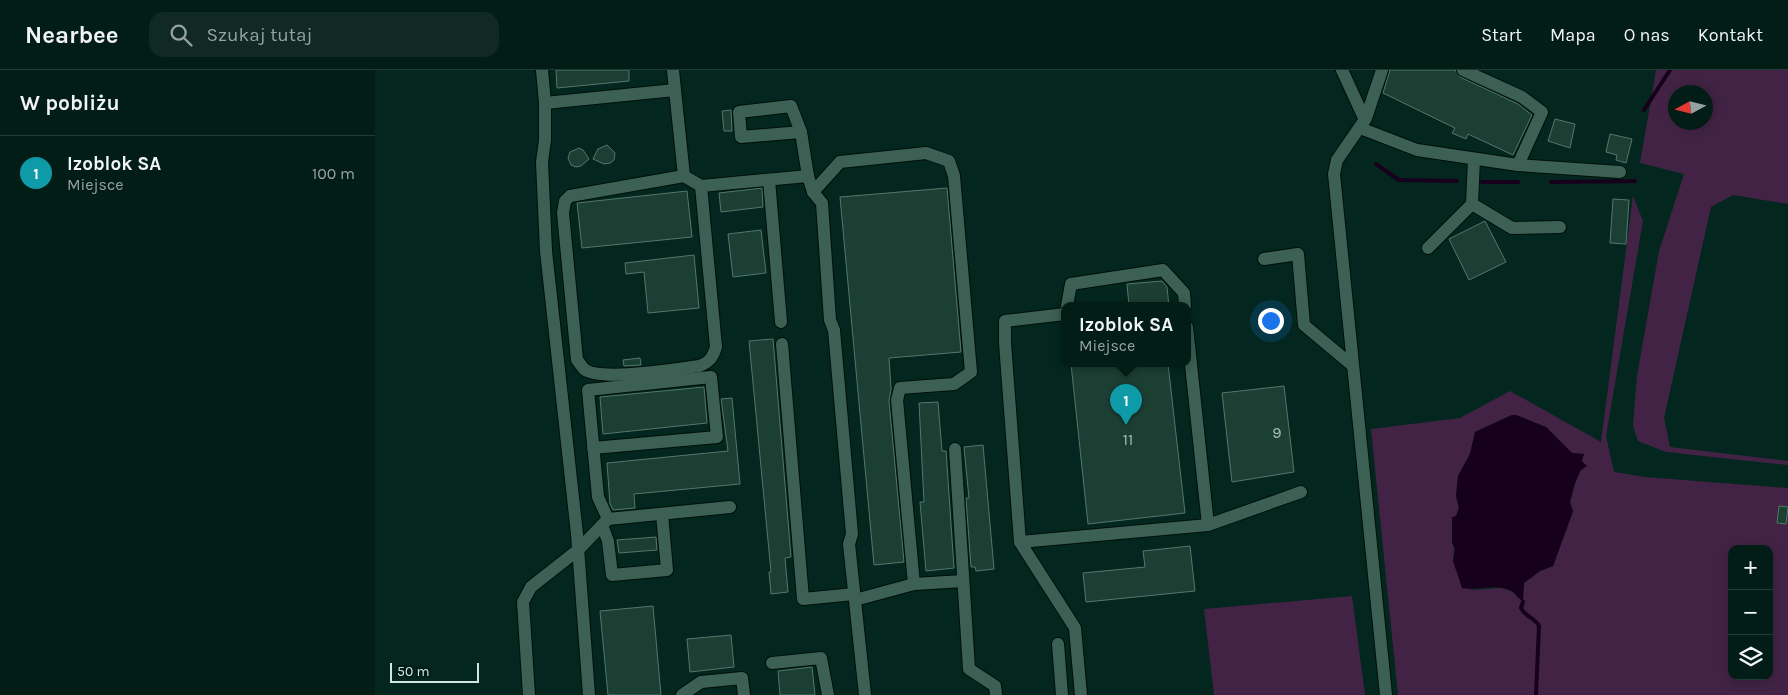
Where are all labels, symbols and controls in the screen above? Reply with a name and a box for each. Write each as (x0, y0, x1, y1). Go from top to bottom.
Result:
search box (149, 12, 499, 57)
text: Nearbee (25, 21, 119, 49)
icon: search (167, 21, 195, 49)
text: Szukaj tutaj (207, 24, 312, 46)
text: Start (1481, 24, 1522, 46)
text: Mapa (1550, 24, 1596, 46)
text: O nas (1624, 24, 1670, 46)
text: Kontakt (1698, 24, 1763, 46)
north arrow (1668, 85, 1713, 130)
text: W pobliżu (20, 91, 120, 115)
text: Izoblok SA (67, 153, 161, 175)
text: 1 (33, 164, 39, 183)
text: 100 m (312, 164, 355, 183)
text: Miejsce (67, 175, 123, 194)
popup (1061, 302, 1191, 367)
your location (1258, 308, 1284, 334)
text: Izoblok SA (1079, 314, 1173, 336)
text: Miejsce (1079, 336, 1135, 355)
pin: 1 (1110, 384, 1142, 425)
house number: 9 (1272, 423, 1282, 442)
house number: 11 (1123, 430, 1133, 449)
map controls (1728, 545, 1773, 680)
button: + (1728, 545, 1773, 590)
button: − (1728, 590, 1773, 635)
button: layers (1728, 635, 1773, 680)
scale bar (390, 660, 479, 683)
text: 50 m (397, 663, 430, 680)

